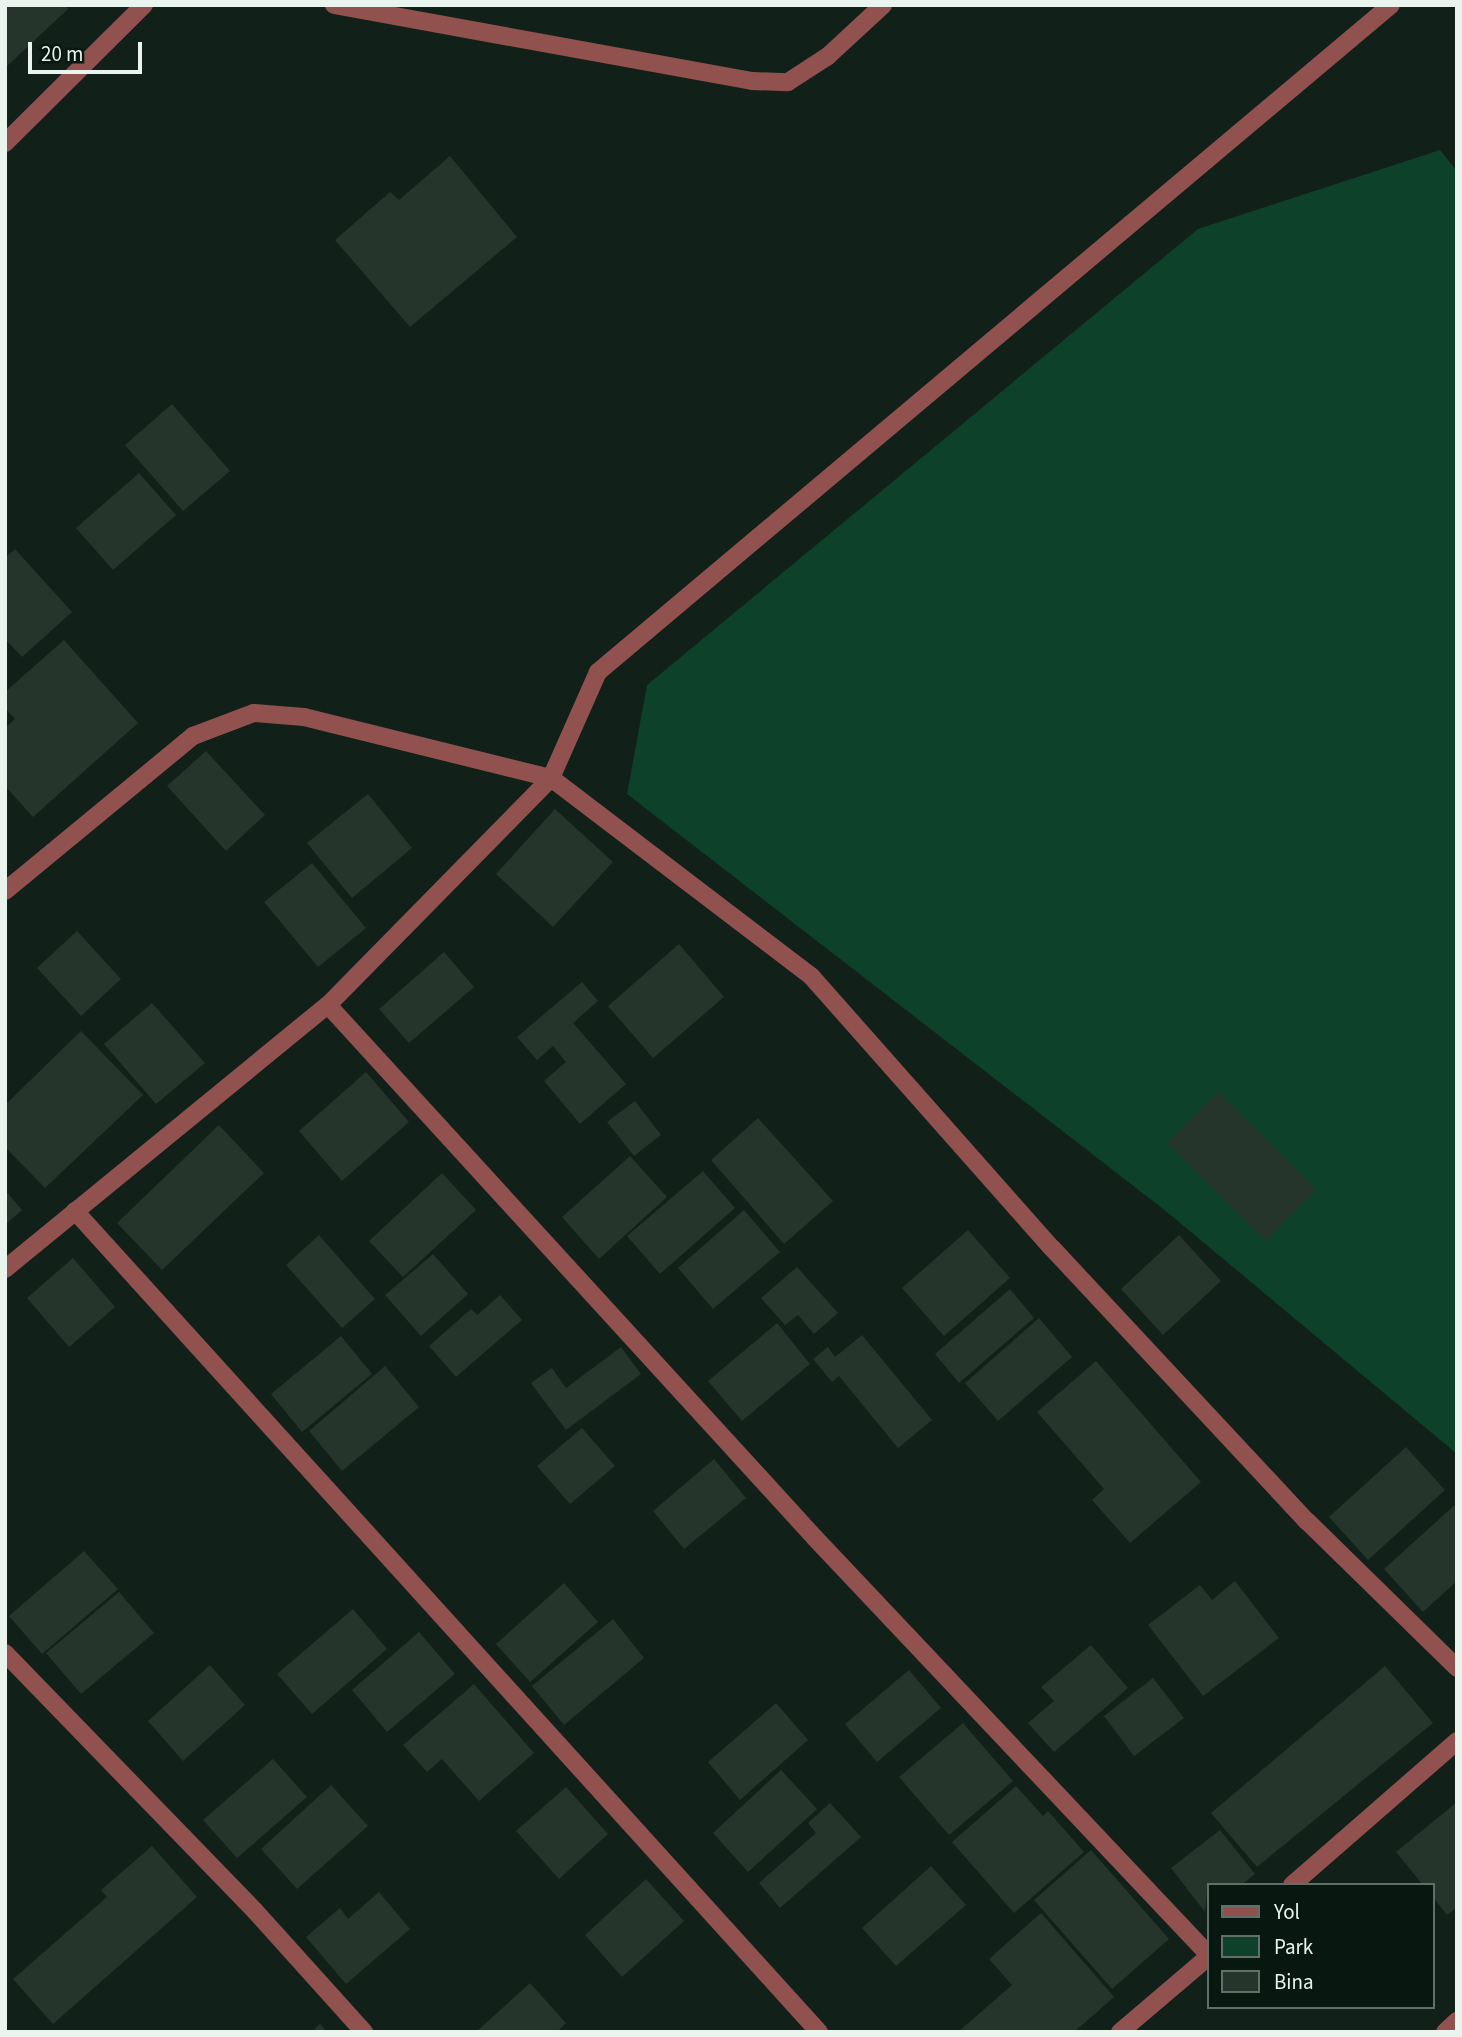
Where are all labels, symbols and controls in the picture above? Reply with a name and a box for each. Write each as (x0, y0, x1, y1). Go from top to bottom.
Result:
scale bar (32, 28, 145, 72)
text: 20 m (41, 39, 83, 69)
legend (1206, 1883, 1434, 2009)
text: Yol (1274, 1897, 1300, 1927)
text: Park (1274, 1932, 1313, 1962)
text: Bina (1274, 1967, 1314, 1997)

